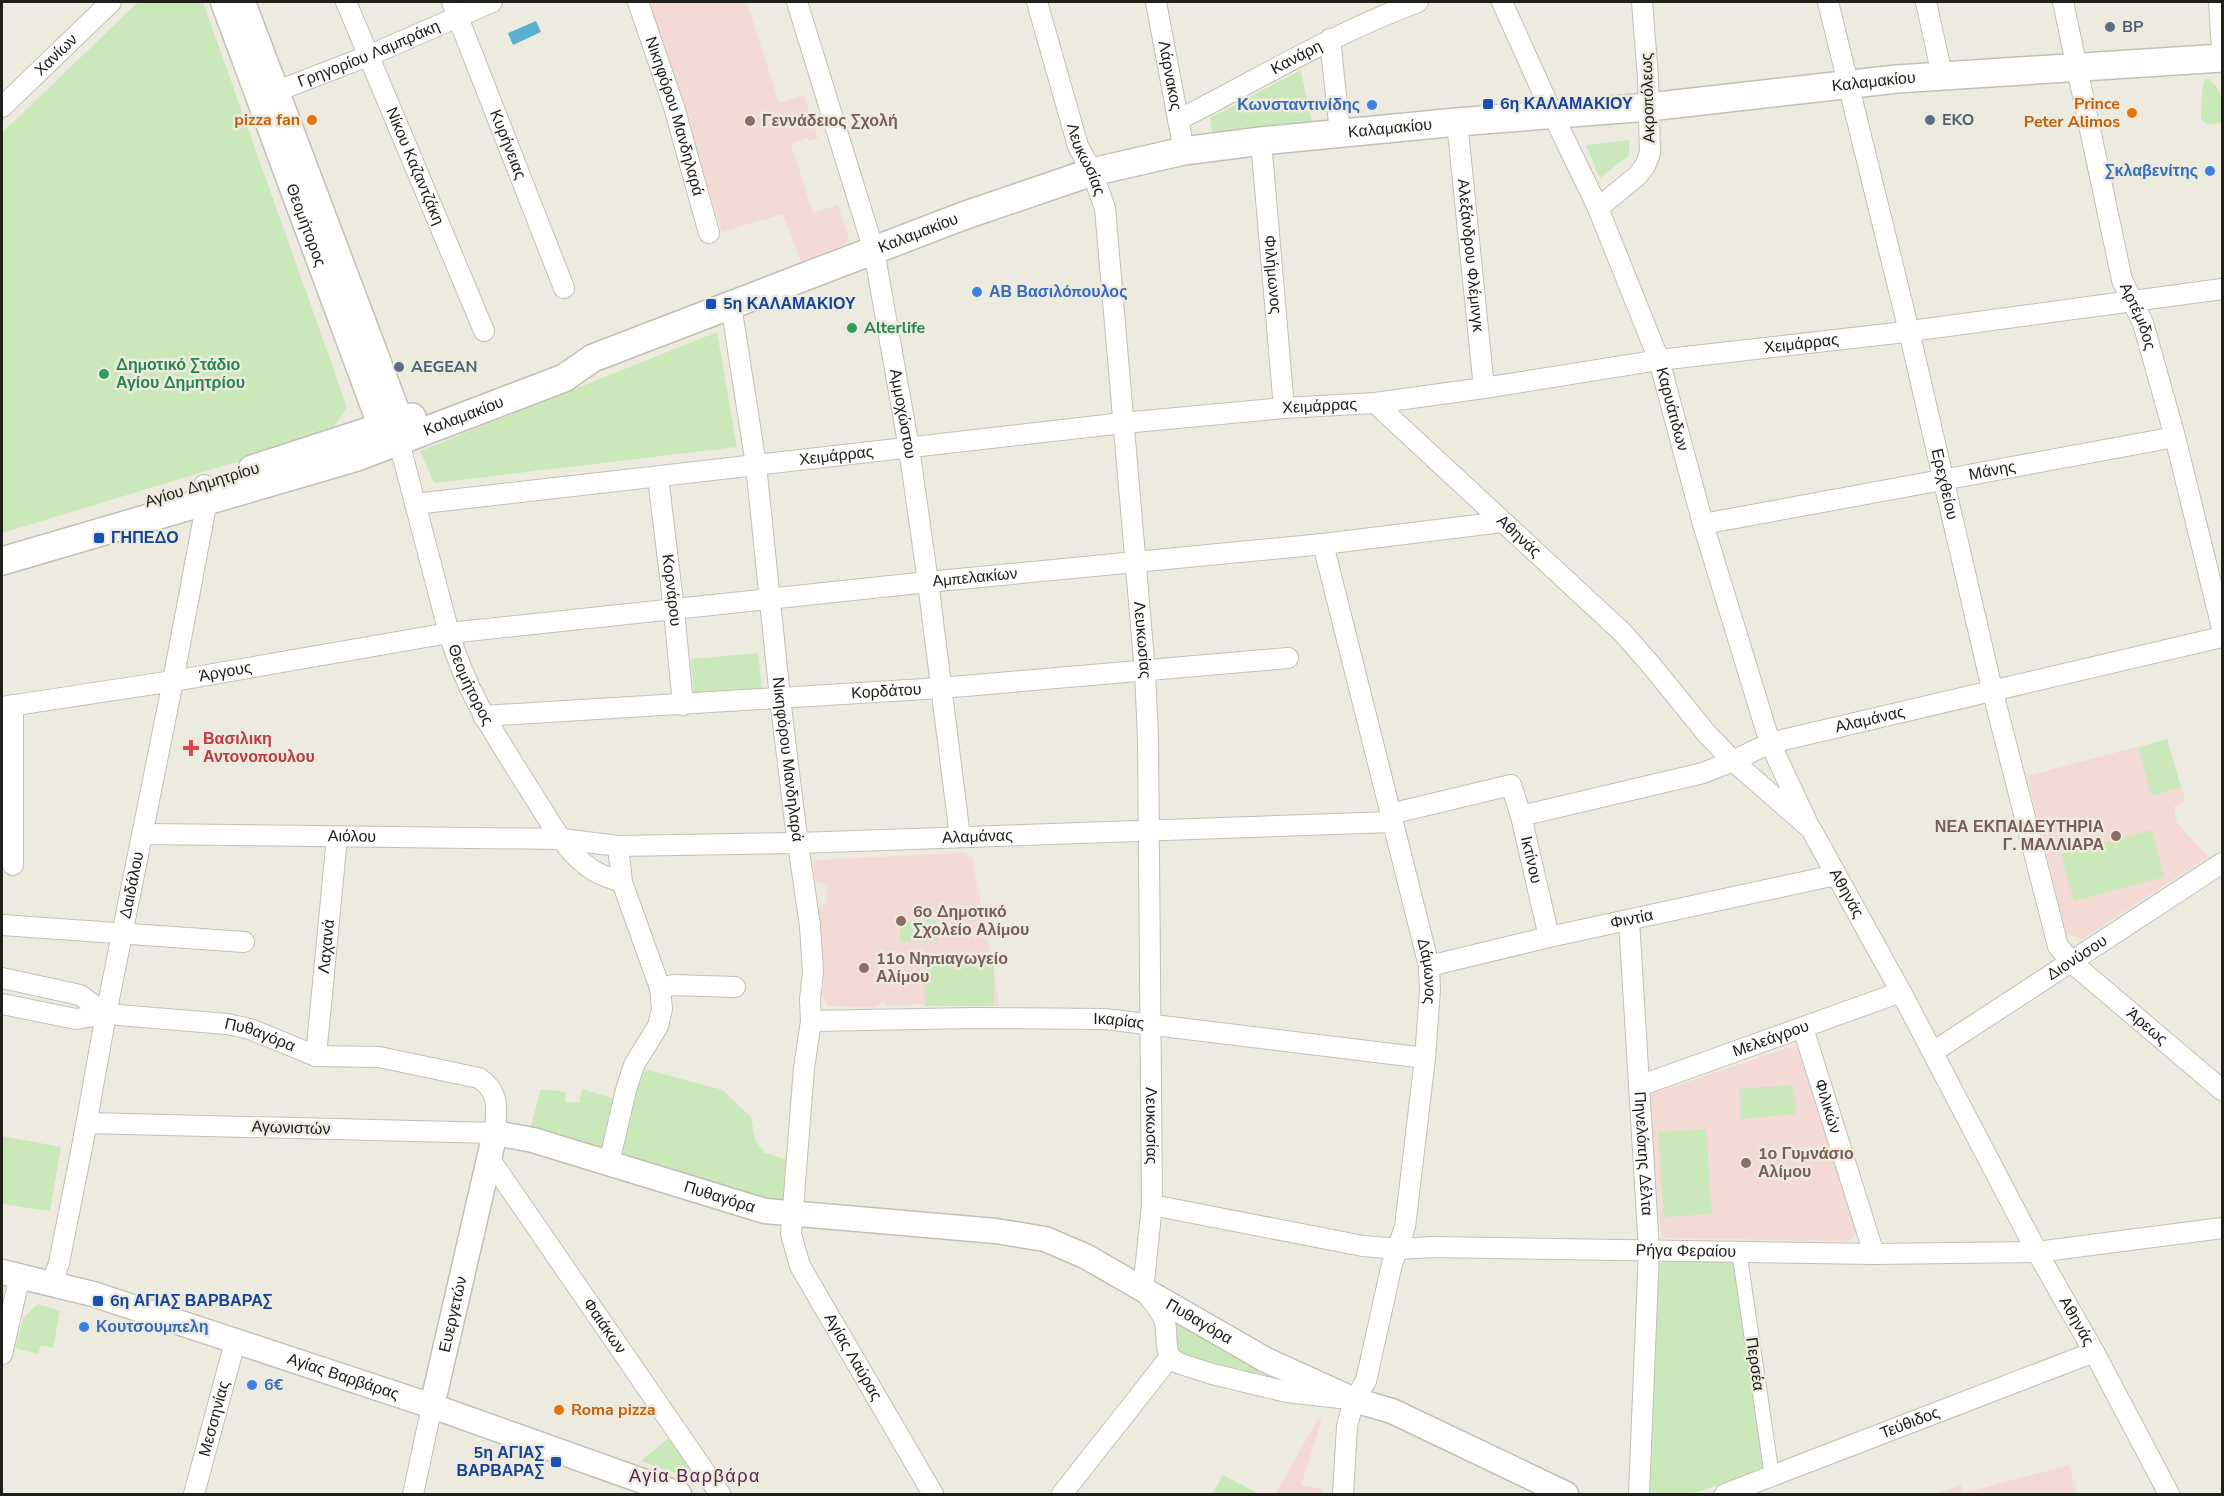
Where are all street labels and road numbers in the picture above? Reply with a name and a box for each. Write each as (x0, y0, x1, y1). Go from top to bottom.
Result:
street label: Γρηγορίου Λαμπράκη (295, 15, 443, 93)
street label: Χανίων (30, 29, 82, 81)
street label: Νικηφόρου Μανδηλαρά (640, 33, 709, 199)
street label: Κανάρη (1267, 35, 1326, 80)
street label: Λάρνακος (1153, 39, 1187, 113)
street label: Ακροπόλεως (1635, 52, 1661, 143)
street label: Καλαμακίου (1831, 67, 1916, 97)
street label: Νίκου Καζαντζάκη (380, 104, 449, 228)
street label: Κυρήνειας (484, 106, 531, 183)
street label: Καλαμακίου (1347, 113, 1433, 143)
street label: Λευκωσίας (1061, 121, 1111, 199)
street label: Αλεξάνδρου Φλέμινγκ (1452, 178, 1489, 334)
street label: Θεομήτορος (280, 180, 331, 270)
street label: Καλαμακίου (875, 208, 961, 259)
street label: Φιλήμωνος (1258, 234, 1287, 315)
street label: Αρτέμιδος (2114, 279, 2161, 353)
street label: Χειμάρρας (1763, 329, 1840, 359)
street label: Καρυάτιδων (1650, 365, 1694, 454)
street label: Αμμοχώστου (884, 367, 921, 460)
street label: Καλαμακίου (420, 391, 507, 442)
street label: Χειμάρρας (1282, 393, 1358, 419)
street label: Χειμάρρας (798, 441, 875, 471)
street label: Ερεχθείου (1926, 446, 1963, 522)
street label: Μάνης (1967, 456, 2018, 486)
street label: Αγίου Δημητρίου (142, 457, 262, 513)
street label: Αθηνάς (1492, 510, 1546, 563)
street label: Κορνάρου (656, 553, 686, 627)
street label: Αμπελακίων (931, 562, 1018, 593)
street label: Λευκωσίας (1128, 600, 1156, 679)
street label: Θεομήτορος (442, 641, 499, 730)
street label: Άργους (197, 656, 254, 687)
street label: Νικηφόρου Μανδηλαρά (767, 676, 809, 843)
street label: Κορδάτου (850, 678, 922, 704)
street label: Αλαμάνας (1833, 701, 1907, 738)
street label: Αλαμάνας (942, 824, 1013, 849)
street label: Αιόλου (328, 825, 376, 848)
street label: Ικτίνου (1515, 834, 1547, 886)
street label: Δαιδάλου (114, 850, 149, 921)
street label: Αθηνάς (1824, 865, 1869, 922)
street label: Φιντία (1608, 904, 1655, 934)
street label: Λαχανά (313, 918, 340, 975)
street label: Διονύσου (2042, 930, 2112, 986)
street label: Δάμωνος (1411, 936, 1441, 1005)
street label: Άρεως (2122, 1003, 2172, 1050)
street label: Ικαρίας (1093, 1008, 1146, 1035)
street label: Πυθαγόρα (223, 1013, 299, 1057)
street label: Μελεάγρου (1730, 1015, 1812, 1063)
street label: Φιλικών (1809, 1076, 1846, 1136)
street label: Λευκωσίας (1140, 1087, 1163, 1165)
street label: Πηνελόπης Δέλτα (1628, 1091, 1658, 1216)
street label: Αγωνιστών (251, 1116, 331, 1140)
street label: Πυθαγόρα (681, 1176, 758, 1218)
street label: Ρήγα Φεραίου (1635, 1239, 1736, 1263)
street label: Ευεργετών (434, 1274, 473, 1355)
street label: Αθηνάς (2054, 1293, 2099, 1350)
street label: Φαιάκων (578, 1294, 632, 1358)
street label: Πυθαγόρα (1162, 1294, 1237, 1349)
street label: Αγίας Λαύρας (819, 1309, 887, 1405)
street label: Περσέα (1740, 1336, 1770, 1392)
street label: Αγίας Βαρβάρας (284, 1348, 402, 1405)
street label: Μεσσηνίας (194, 1378, 235, 1459)
street label: Τεύθιδος (1877, 1401, 1943, 1444)

